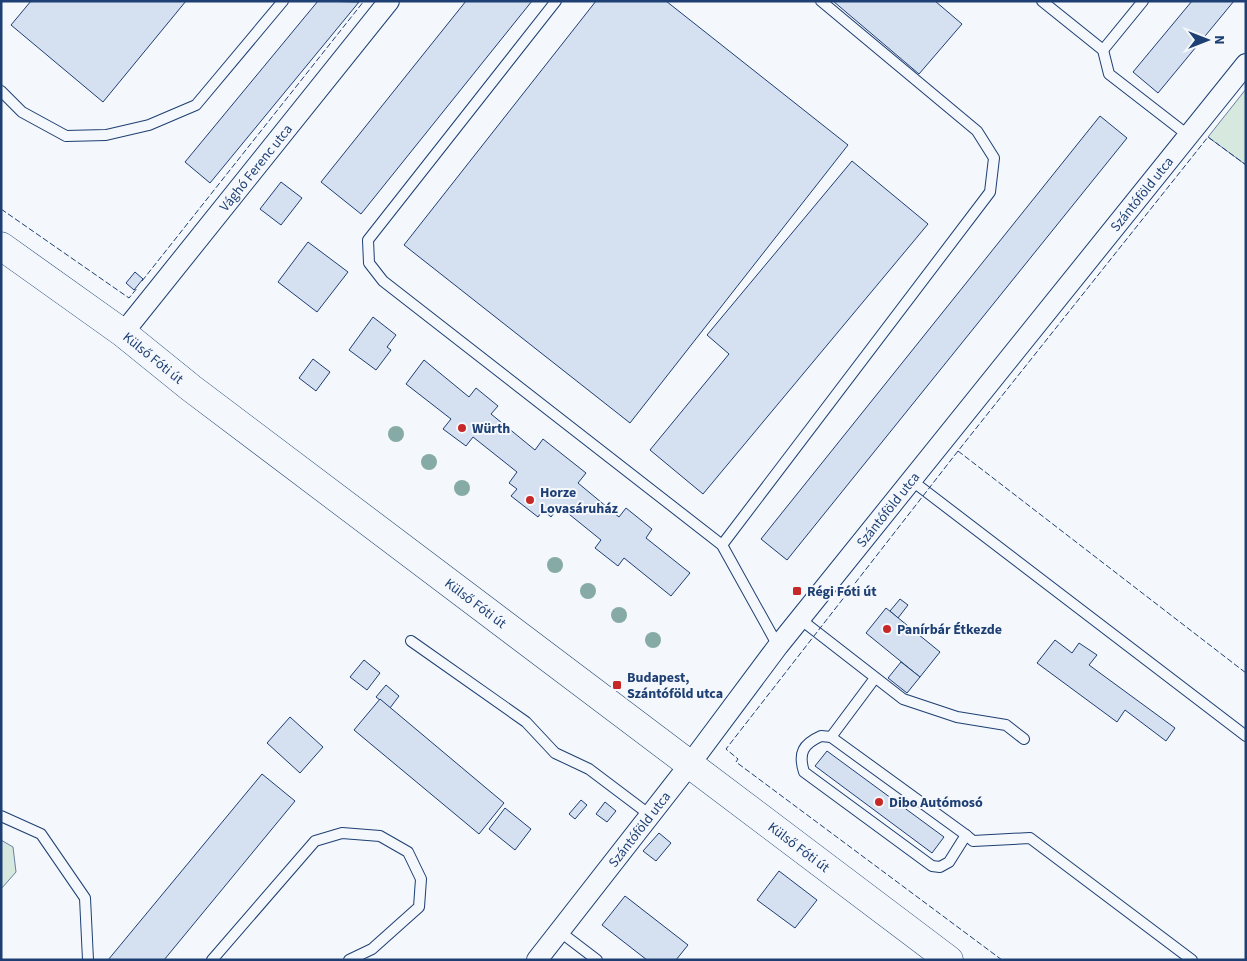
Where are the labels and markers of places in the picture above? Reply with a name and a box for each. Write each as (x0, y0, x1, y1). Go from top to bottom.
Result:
place label: Würth (472, 419, 510, 439)
marker: Würth (456, 422, 468, 434)
place label: Horze Lovasáruház (540, 483, 619, 519)
marker: Horze Lovasáruház (524, 494, 536, 506)
place label: Régi Fóti út (807, 582, 877, 602)
marker: Régi Fóti út (791, 585, 803, 597)
place label: Panírbár Étkezde (897, 620, 1002, 640)
marker: Panírbár Étkezde (881, 623, 893, 635)
place label: Budapest, Szántóföld utca (627, 668, 723, 704)
marker: Budapest, Szántóföld utca (611, 679, 623, 691)
place label: Dibo Autómosó (889, 793, 983, 813)
marker: Dibo Autómosó (873, 796, 885, 808)

